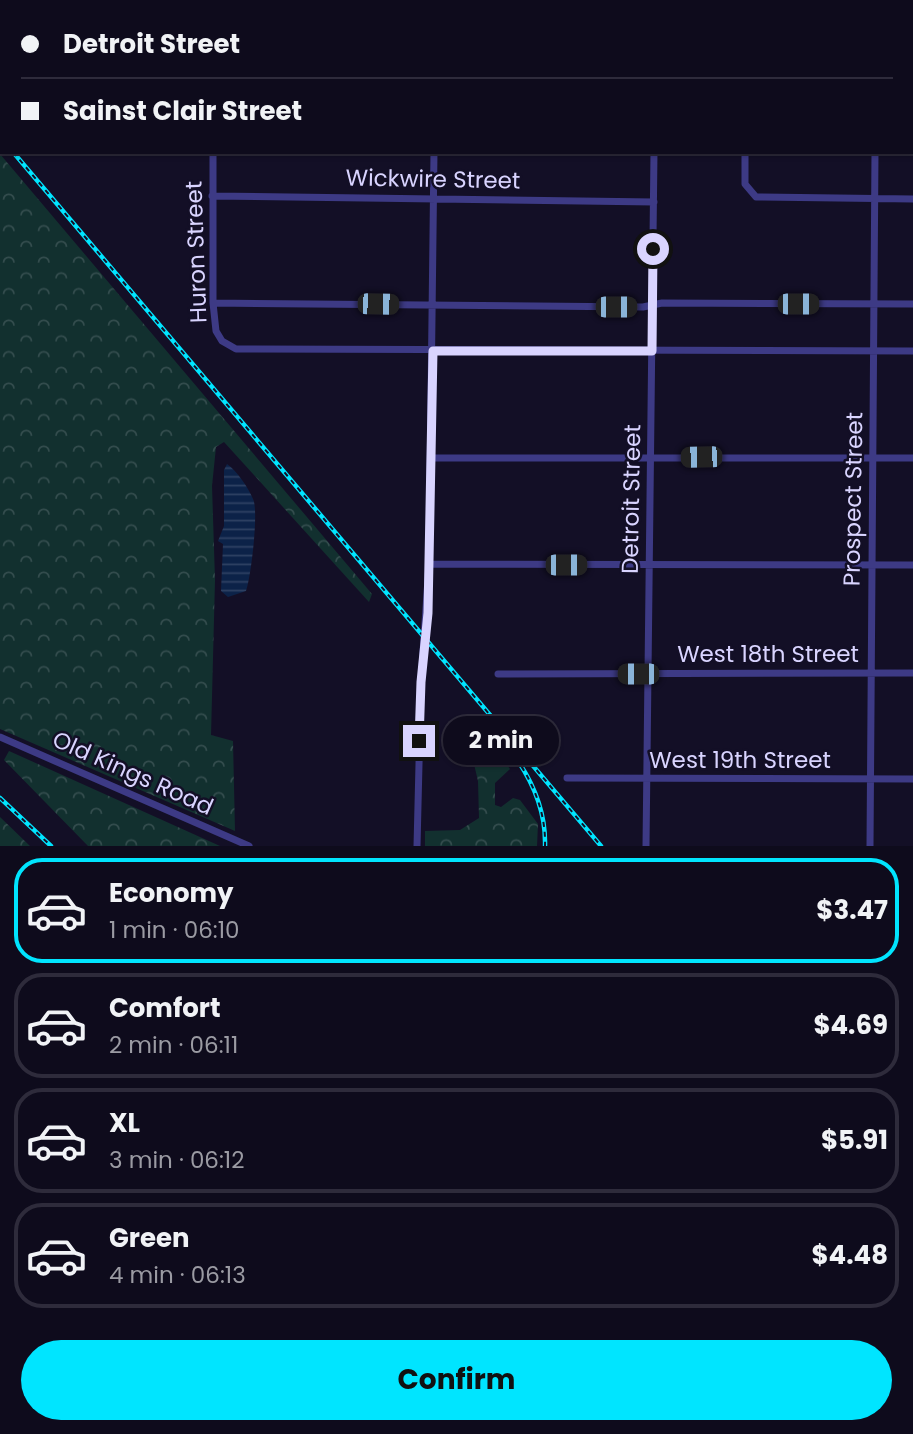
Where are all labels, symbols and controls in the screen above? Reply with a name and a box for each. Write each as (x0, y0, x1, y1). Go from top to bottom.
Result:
text: Detroit Street (63, 26, 240, 62)
text: Sainst Clair Street (63, 93, 302, 129)
street label: Wickwire Street (345, 161, 521, 197)
street label: Huron Street (178, 180, 214, 324)
route start (637, 233, 669, 265)
car (357, 293, 400, 315)
car (778, 294, 820, 315)
car (596, 297, 638, 318)
street label: Prospect Street (835, 412, 871, 586)
street label: Detroit Street (614, 424, 648, 574)
car (680, 446, 723, 468)
car (546, 555, 588, 576)
street label: West 18th Street (677, 638, 859, 670)
car (618, 664, 660, 685)
callout: 2 min (444, 716, 559, 766)
street label: Old Kings Road (47, 723, 219, 823)
text: 2 min (469, 724, 533, 756)
route end (403, 725, 435, 757)
street label: West 19th Street (649, 744, 831, 776)
text: Economy (109, 875, 233, 911)
icon: car (25, 879, 88, 942)
text: $3.47 (816, 892, 888, 928)
text: 1 min · 06:10 (109, 914, 239, 946)
text: Comfort (109, 990, 221, 1026)
icon: car (25, 994, 88, 1057)
text: $4.69 (813, 1007, 888, 1043)
text: 2 min · 06:11 (109, 1029, 238, 1061)
text: XL (109, 1105, 140, 1141)
icon: car (25, 1109, 88, 1172)
text: $5.91 (821, 1122, 888, 1158)
text: 3 min · 06:12 (109, 1144, 244, 1176)
text: Green (109, 1220, 190, 1256)
icon: car (25, 1224, 88, 1287)
text: $4.48 (812, 1237, 888, 1273)
text: 4 min · 06:13 (109, 1259, 246, 1291)
button: Confirm (21, 1340, 892, 1420)

